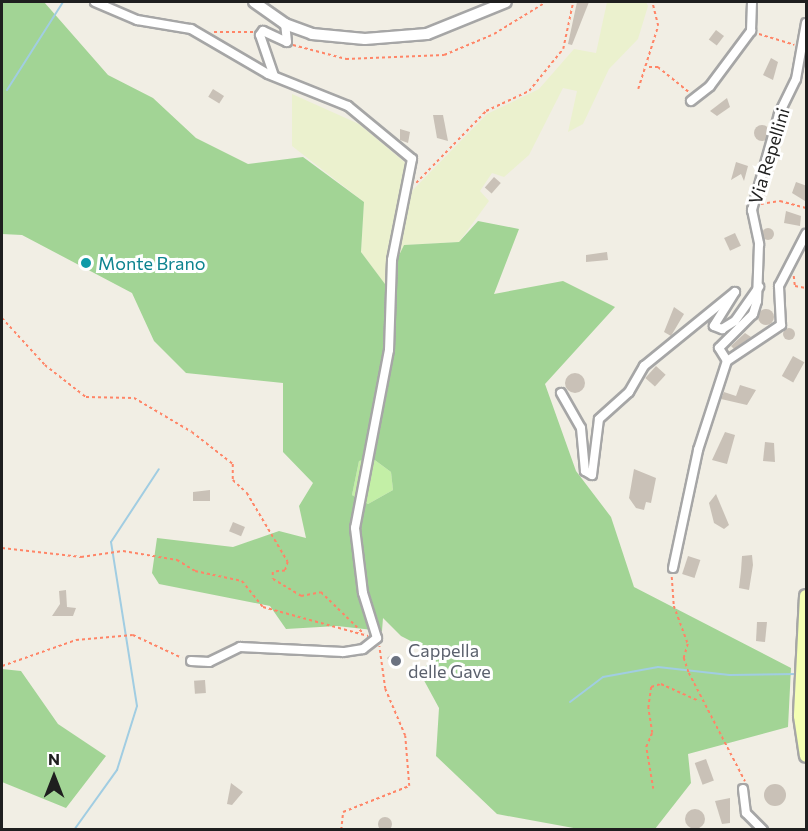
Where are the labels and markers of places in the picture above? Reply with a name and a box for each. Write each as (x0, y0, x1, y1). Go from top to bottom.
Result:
place label: Monte Brano (98, 252, 206, 274)
marker: Monte Brano (79, 256, 93, 270)
place label: Cappella delle Gave (408, 640, 491, 682)
marker: Cappella delle Gave (389, 654, 403, 668)

